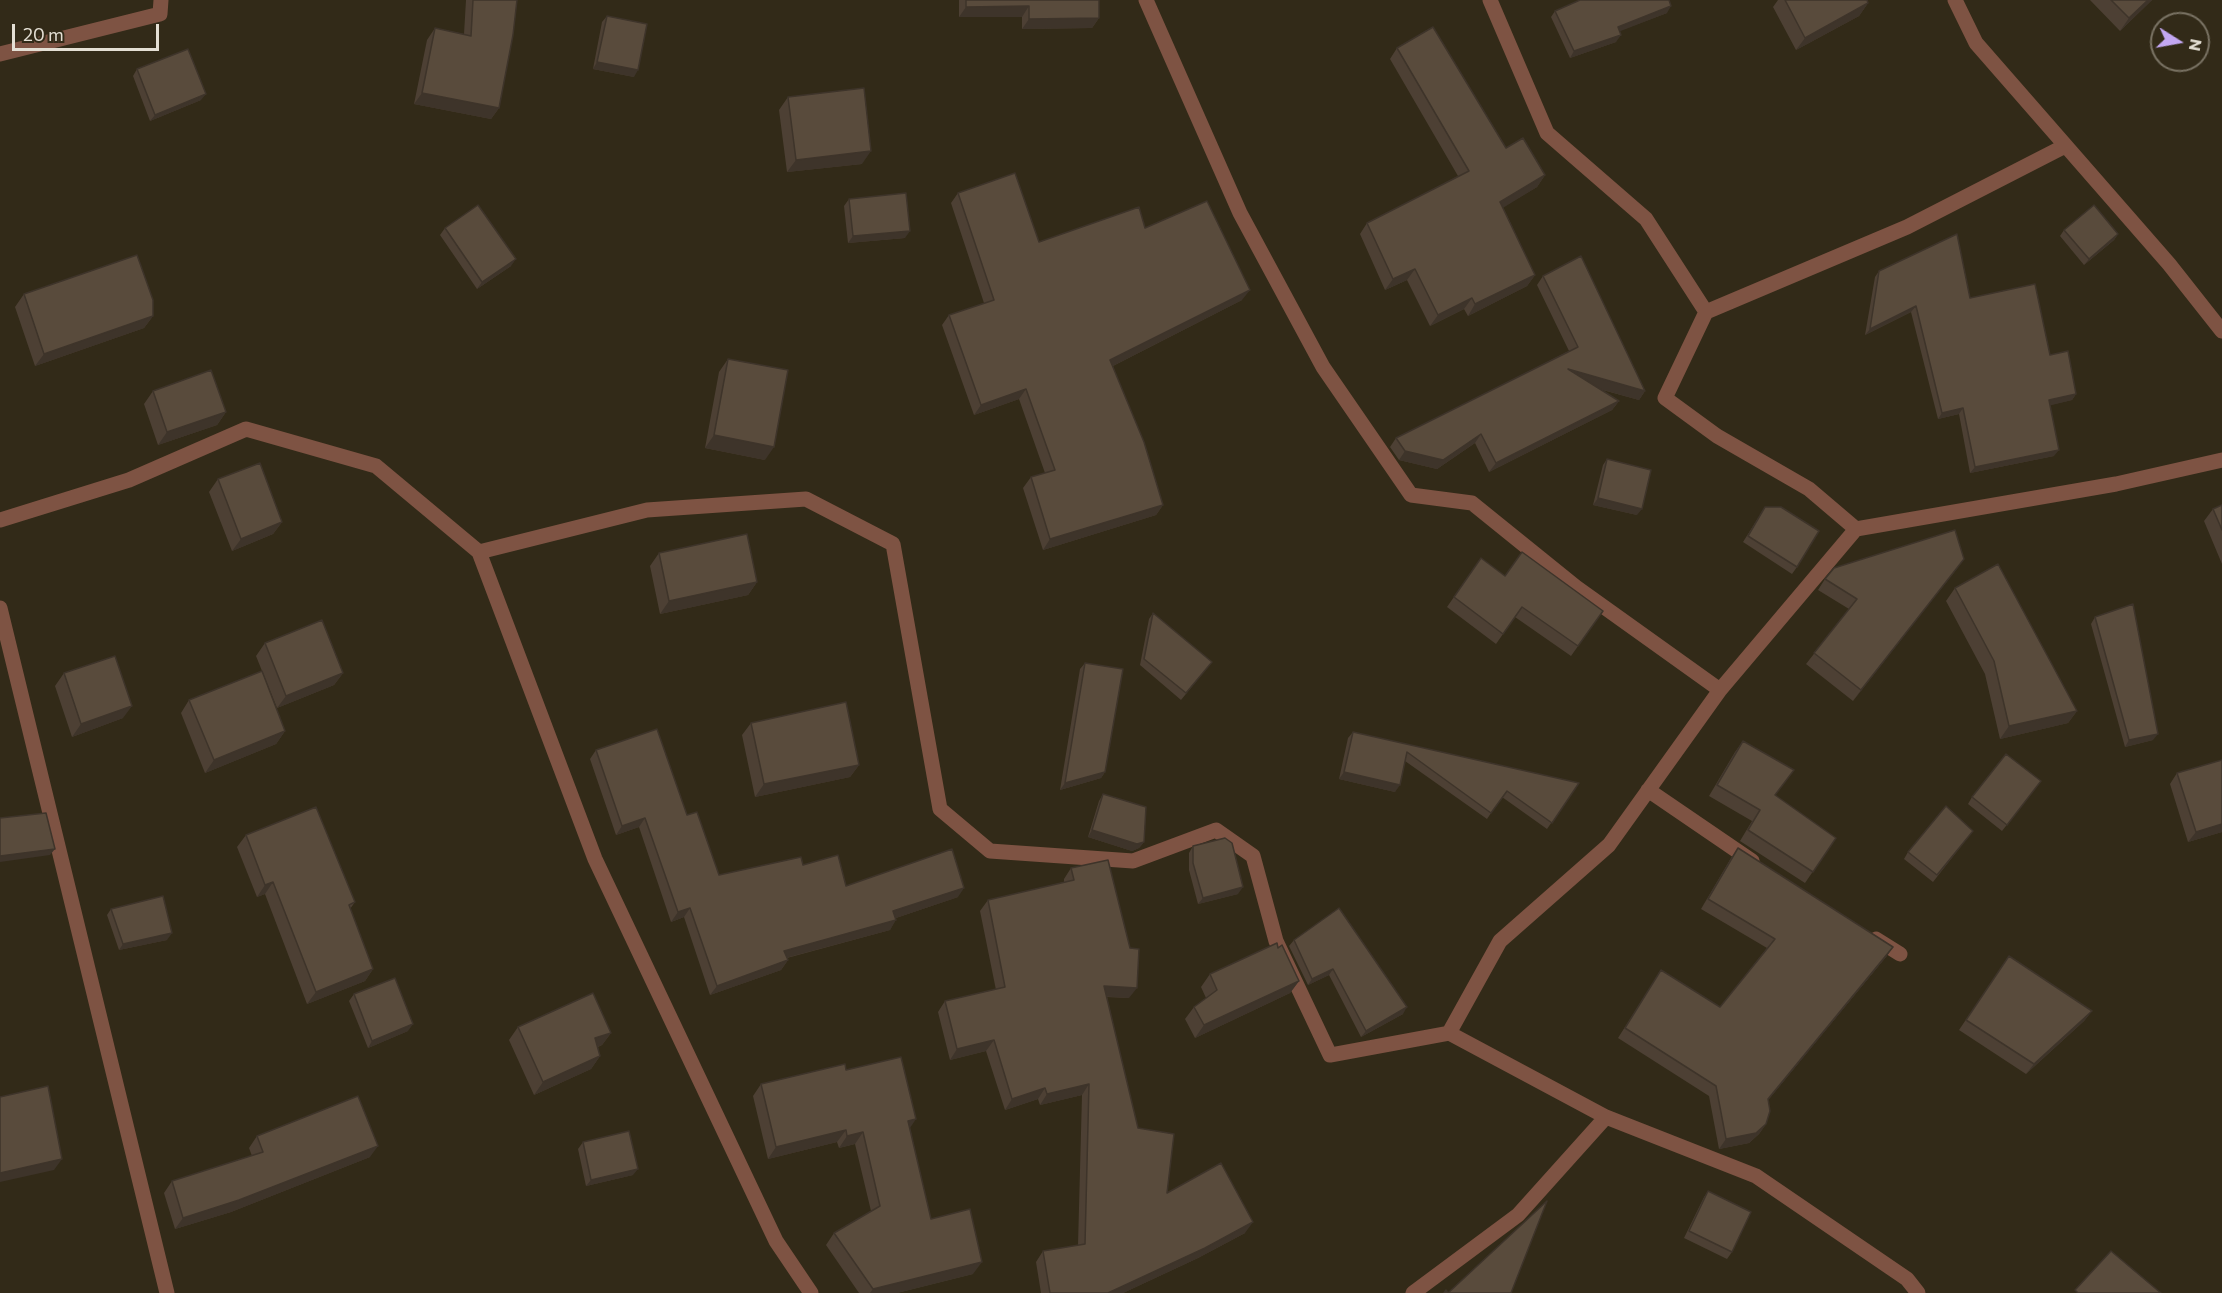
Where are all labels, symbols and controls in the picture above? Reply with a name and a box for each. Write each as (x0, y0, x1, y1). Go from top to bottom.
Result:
scale bar (15, 12, 162, 50)
north arrow (2150, 12, 2210, 72)
text: 20 m (23, 23, 64, 45)
text: N (2186, 37, 2207, 53)

